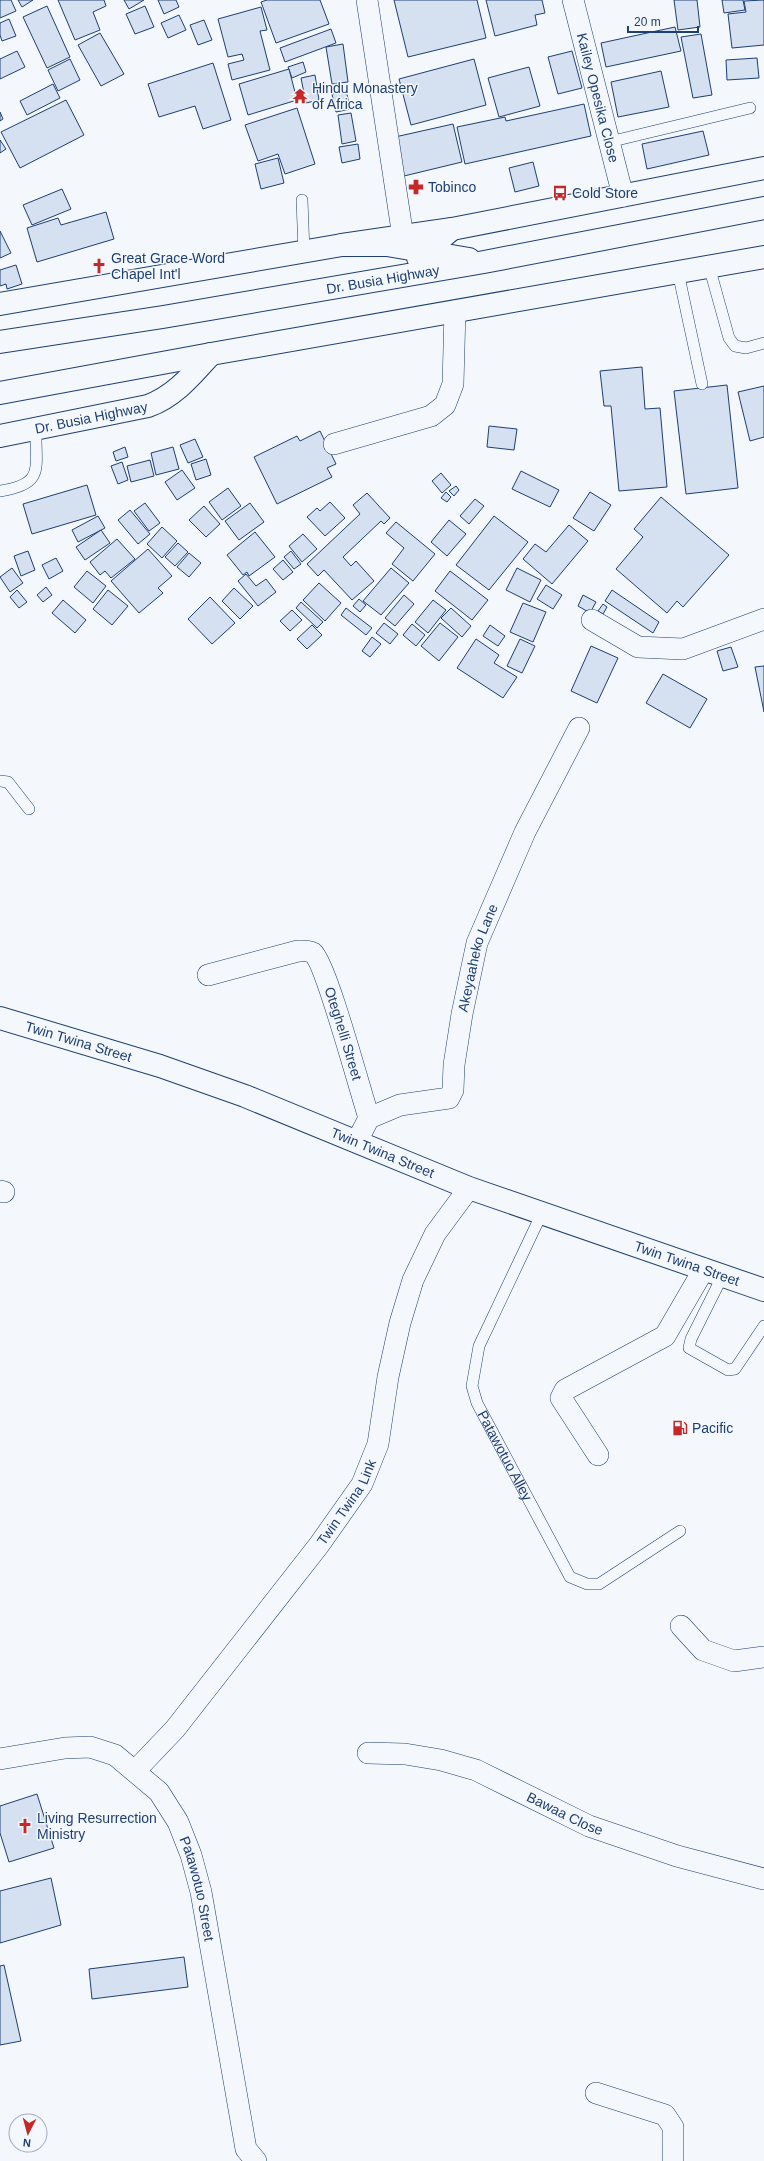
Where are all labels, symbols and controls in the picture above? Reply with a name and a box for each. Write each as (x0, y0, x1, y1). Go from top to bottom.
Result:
scale bar (628, 8, 698, 34)
text: 20 m (634, 15, 661, 29)
street label: Kailey Opesika Close (574, 31, 622, 165)
place label: Hindu Monastery of Africa (312, 80, 418, 112)
temple icon: Hindu Monastery of Africa (291, 87, 309, 105)
pharmacy icon: Tobinco (407, 178, 425, 196)
place label: Tobinco (428, 179, 476, 195)
bus stop icon: Cold Store (551, 184, 569, 202)
place label: Cold Store (572, 185, 638, 201)
place label: Great Grace Word Chapel Int'l (111, 250, 225, 282)
church icon: Great Grace Word Chapel Int'l (90, 257, 108, 275)
street label: Dr. Busia Highway (325, 262, 441, 297)
street label: Dr. Busia Highway (33, 398, 149, 437)
street label: Akeyaaheko Lane (455, 901, 501, 1013)
street label: Oteghelli Street (321, 985, 365, 1082)
street label: Twin Twina Street (23, 1018, 134, 1065)
street label: Twin Twina Street (329, 1124, 437, 1181)
street label: Twin Twina Street (632, 1238, 742, 1289)
street label: Patawotuo Alley (474, 1408, 536, 1503)
fuel station icon: Pacific (671, 1419, 689, 1437)
place label: Pacific (692, 1420, 733, 1436)
street label: Twin Twina Link (314, 1456, 379, 1548)
street label: Bawaa Close (524, 1788, 605, 1838)
place label: Living Resurrection Ministry (37, 1810, 157, 1842)
church icon: Living Resurrection Ministry (16, 1817, 34, 1835)
street label: Patawotuo Street (176, 1834, 217, 1943)
north arrow (8, 2113, 48, 2153)
text: N (22, 2137, 32, 2149)

